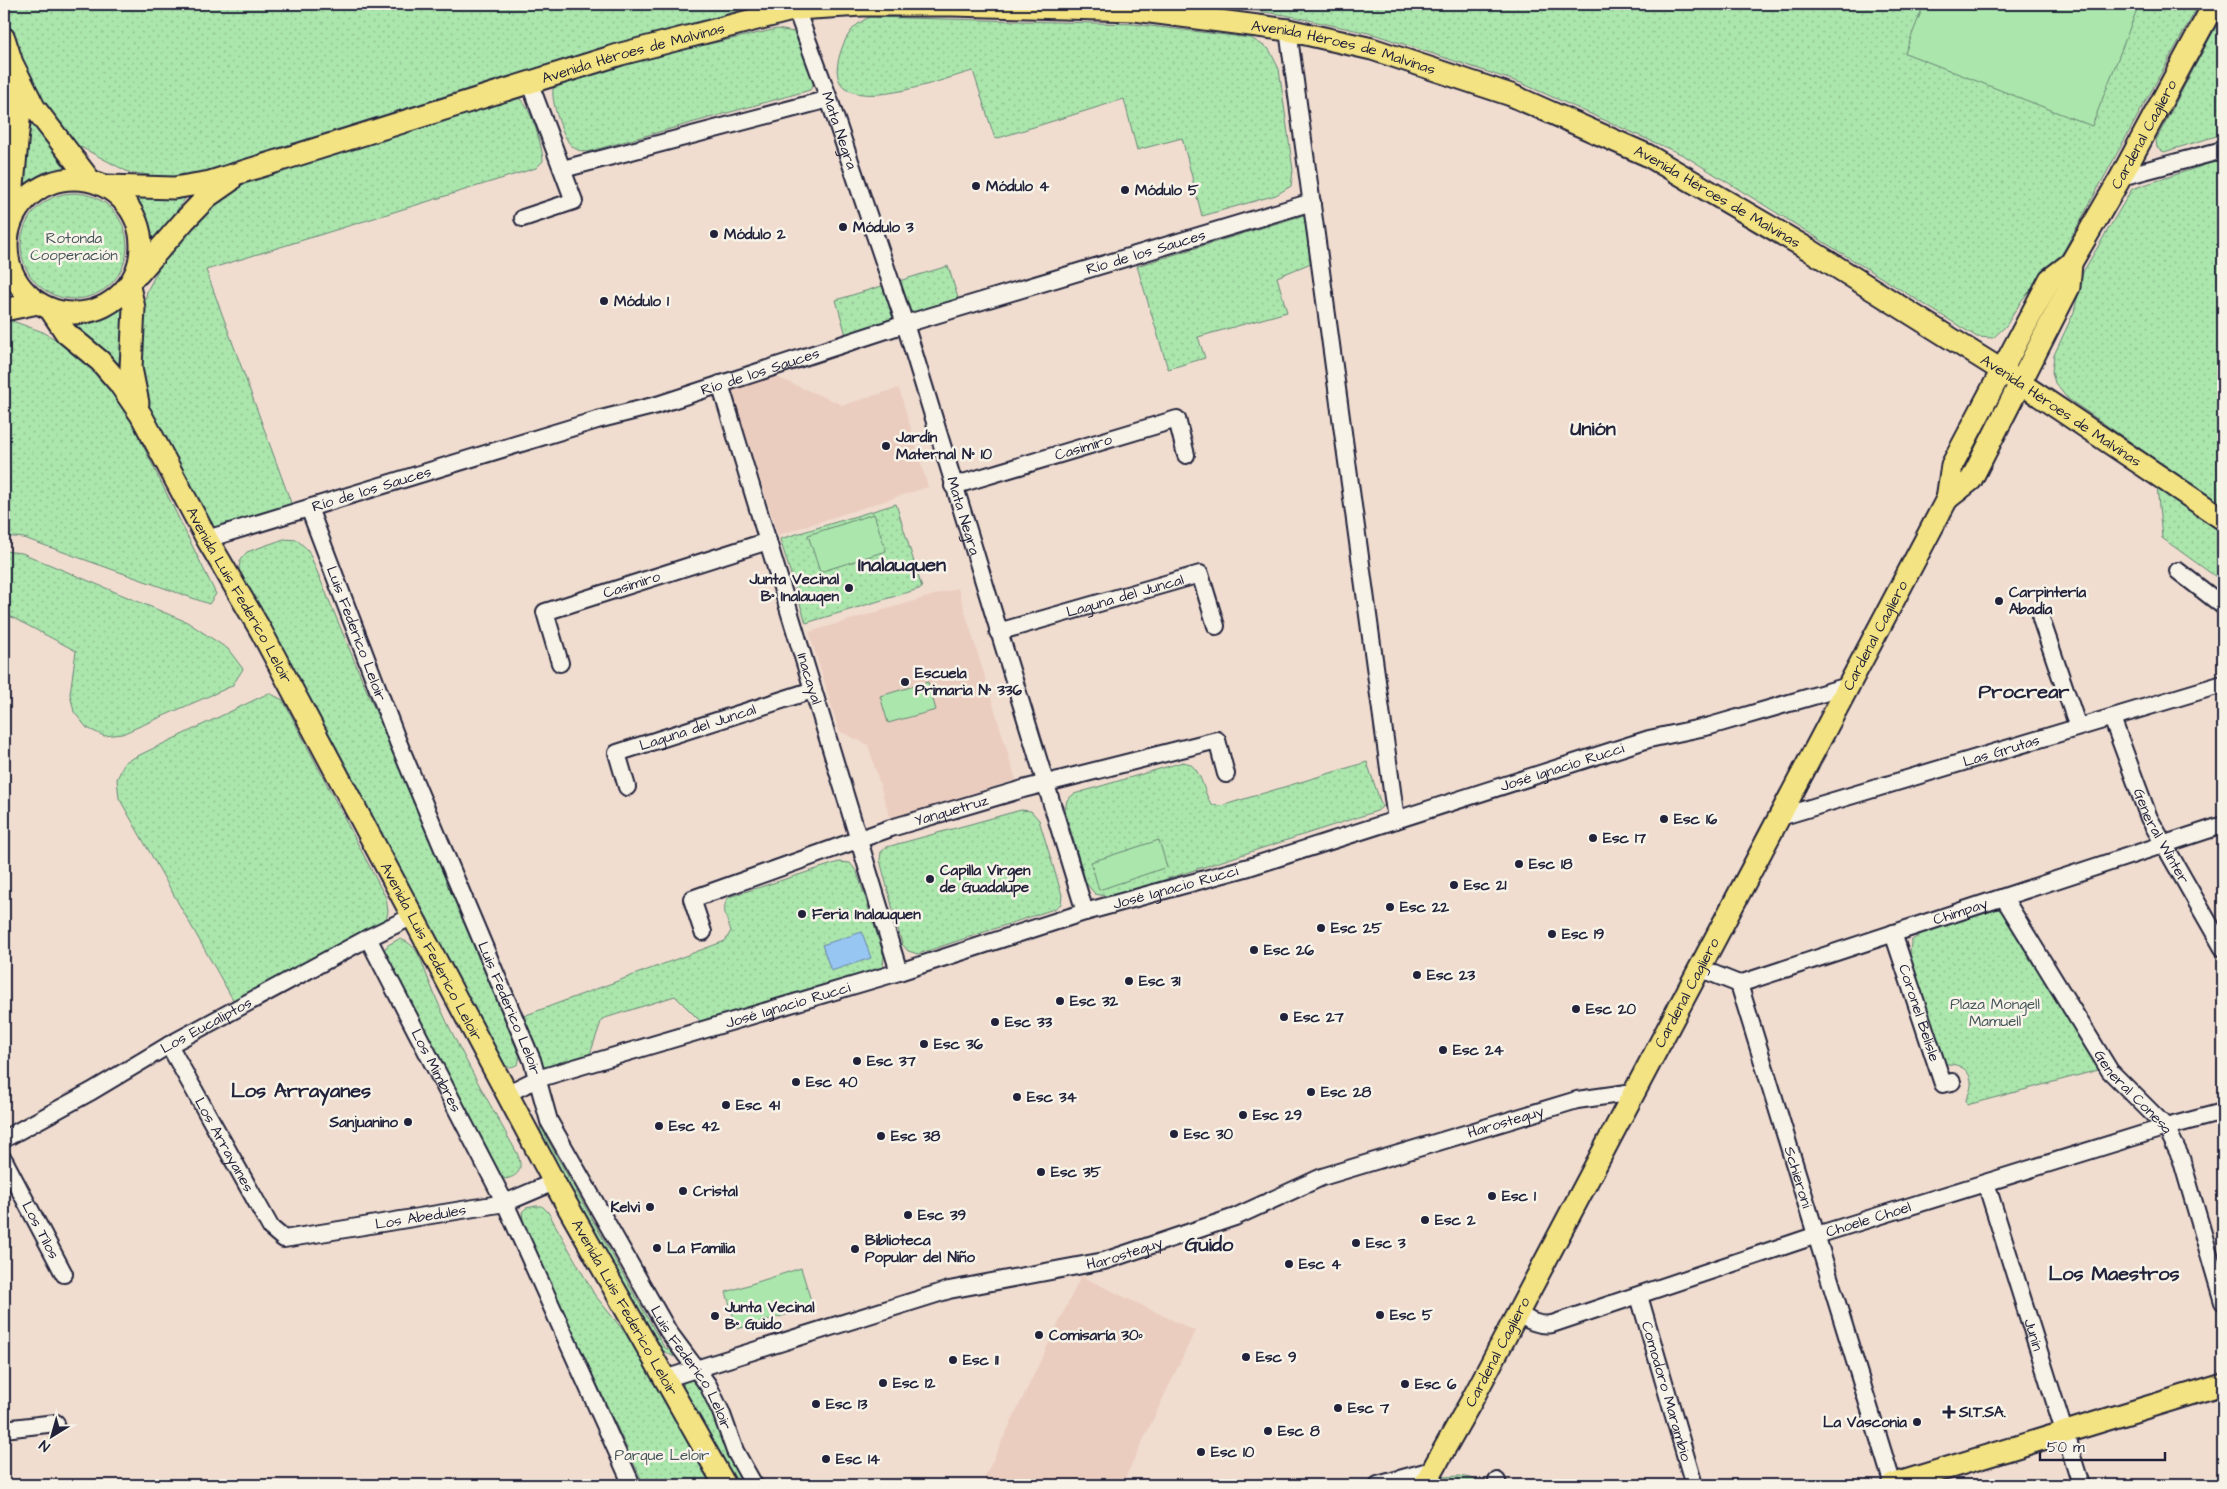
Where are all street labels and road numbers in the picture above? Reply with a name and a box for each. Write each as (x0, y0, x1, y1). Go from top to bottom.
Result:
street label: Avenida Héroes de Malvinas (1250, 15, 1439, 80)
street label: Avenida Héroes de Malvinas (539, 18, 727, 89)
street label: Cardenal Cagliero (2106, 76, 2183, 193)
street label: Mata Negra (816, 89, 862, 173)
street label: Avenida Héroes de Malvinas (1631, 141, 1805, 254)
street label: Río de los Sauces (1084, 224, 1209, 280)
street label: Río de los Sauces (698, 342, 823, 401)
street label: Avenida Héroes de Malvinas (1976, 350, 2146, 472)
street label: Casimiro (1052, 429, 1115, 466)
street label: Río de los Sauces (309, 461, 434, 517)
street label: Mata Negra (941, 474, 985, 558)
street label: Avenida Luis Federico Leloir (181, 504, 297, 687)
street label: Luis Federico Leloir (321, 563, 391, 704)
street label: Casimiro (601, 566, 663, 604)
street label: Laguna del Juncal (1064, 569, 1186, 623)
street label: Cardenal Cagliero (1838, 577, 1913, 694)
street label: Inacayal (791, 650, 827, 707)
street label: Laguna del Juncal (637, 699, 759, 756)
street label: Las Grutas (1960, 729, 2043, 772)
street label: José Ignacio Rucci (1497, 737, 1627, 797)
street label: General Winter (2128, 785, 2194, 888)
street label: Yanquetruz (912, 790, 991, 831)
street label: Avenida Luis Federico Leloir (375, 859, 487, 1045)
street label: José Ignacio Rucci (1110, 860, 1241, 915)
street label: Chimpay (1930, 893, 1991, 931)
street label: Cardenal Cagliero (1650, 934, 1725, 1052)
street label: Luis Federico Leloir (472, 938, 546, 1077)
street label: Coronel Belisle (1893, 962, 1945, 1064)
street label: José Ignacio Rucci (723, 977, 854, 1034)
street label: Los Eucaliptos (157, 992, 256, 1059)
street label: Los Mimbres (406, 1025, 466, 1116)
street label: General Conesa (2089, 1046, 2178, 1138)
street label: Los Arrayanes (189, 1094, 259, 1196)
street label: Harosteguy (1465, 1101, 1547, 1143)
street label: Schieroni (1779, 1144, 1817, 1211)
street label: Choele Choel (1823, 1197, 1914, 1243)
street label: Los Tilos (17, 1198, 64, 1263)
street label: Los Abedules (374, 1199, 468, 1235)
street label: Avenida Luis Federico Leloir (566, 1216, 682, 1400)
street label: Harosteguy (1085, 1232, 1166, 1275)
street label: Cardenal Cagliero (1460, 1293, 1536, 1411)
street label: Luis Federico Leloir (645, 1302, 736, 1433)
street label: Junín (2018, 1316, 2048, 1354)
street label: Comodoro Marambio (1636, 1319, 1697, 1464)

